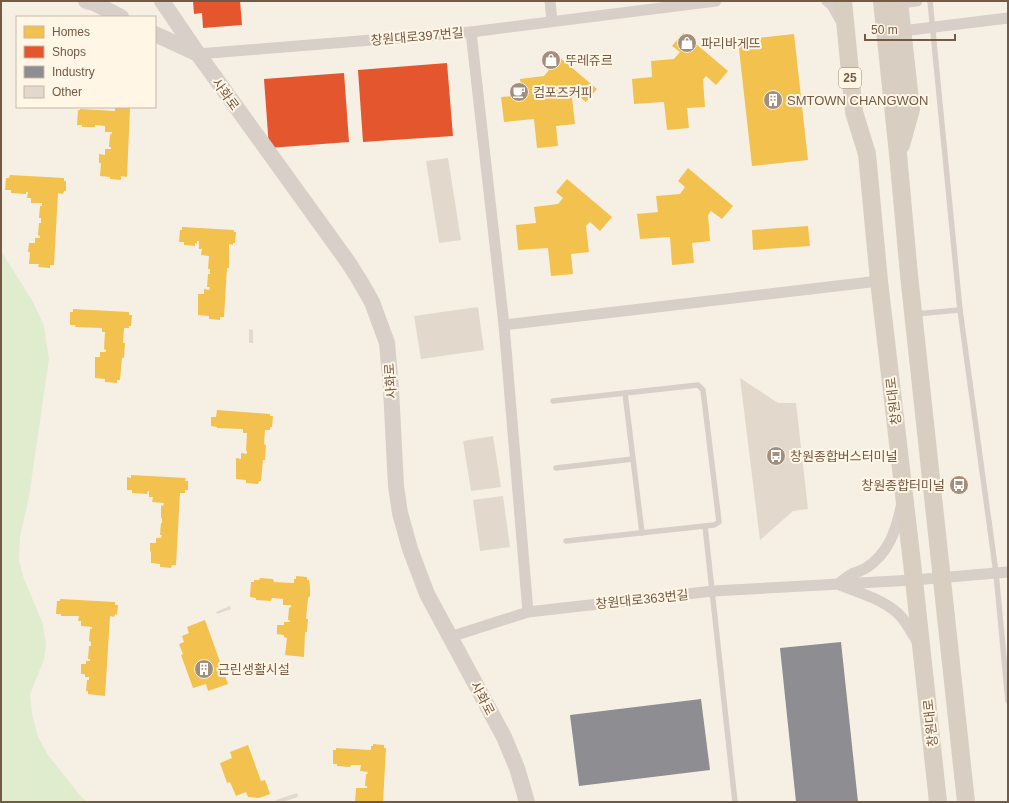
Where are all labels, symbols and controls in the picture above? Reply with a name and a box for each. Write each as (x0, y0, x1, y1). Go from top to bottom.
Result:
legend (16, 16, 156, 108)
scale bar (865, 16, 955, 42)
text: 50 m (871, 23, 898, 37)
text: Homes (52, 25, 90, 39)
street label: 창원대로397번길 (370, 25, 464, 48)
shop icon: 파리바게뜨 (676, 32, 698, 54)
place label: 파리바게뜨 (701, 36, 761, 51)
text: Shops (52, 45, 86, 59)
shop icon: 뚜레쥬르 (540, 49, 562, 71)
place label: 뚜레쥬르 (565, 53, 613, 68)
text: Industry (52, 65, 95, 79)
road number: 25 (839, 68, 861, 88)
street label: 사화로 (209, 75, 242, 113)
cafe icon: 컴포즈커피 (508, 81, 530, 103)
text: Other (52, 85, 82, 99)
place label: 컴포즈커피 (533, 85, 593, 100)
building icon: SMTOWN CHANGWON (762, 89, 784, 111)
place label: SMTOWN CHANGWON (787, 93, 928, 108)
street label: 사화로 (382, 363, 399, 399)
street label: 창원대로 (883, 376, 904, 426)
bus stop icon: 창원종합버스터미널 (765, 445, 787, 467)
place label: 창원종합버스터미널 (790, 449, 898, 464)
bus stop icon: 창원종합터미널 (948, 474, 970, 496)
place label: 창원종합터미널 (861, 478, 945, 493)
street label: 창원대로363번길 (595, 587, 689, 612)
building icon: 근린생활시설 (193, 658, 215, 680)
place label: 근린생활시설 (218, 662, 290, 677)
street label: 사화로 (468, 679, 498, 718)
street label: 창원대로 (921, 698, 940, 748)

